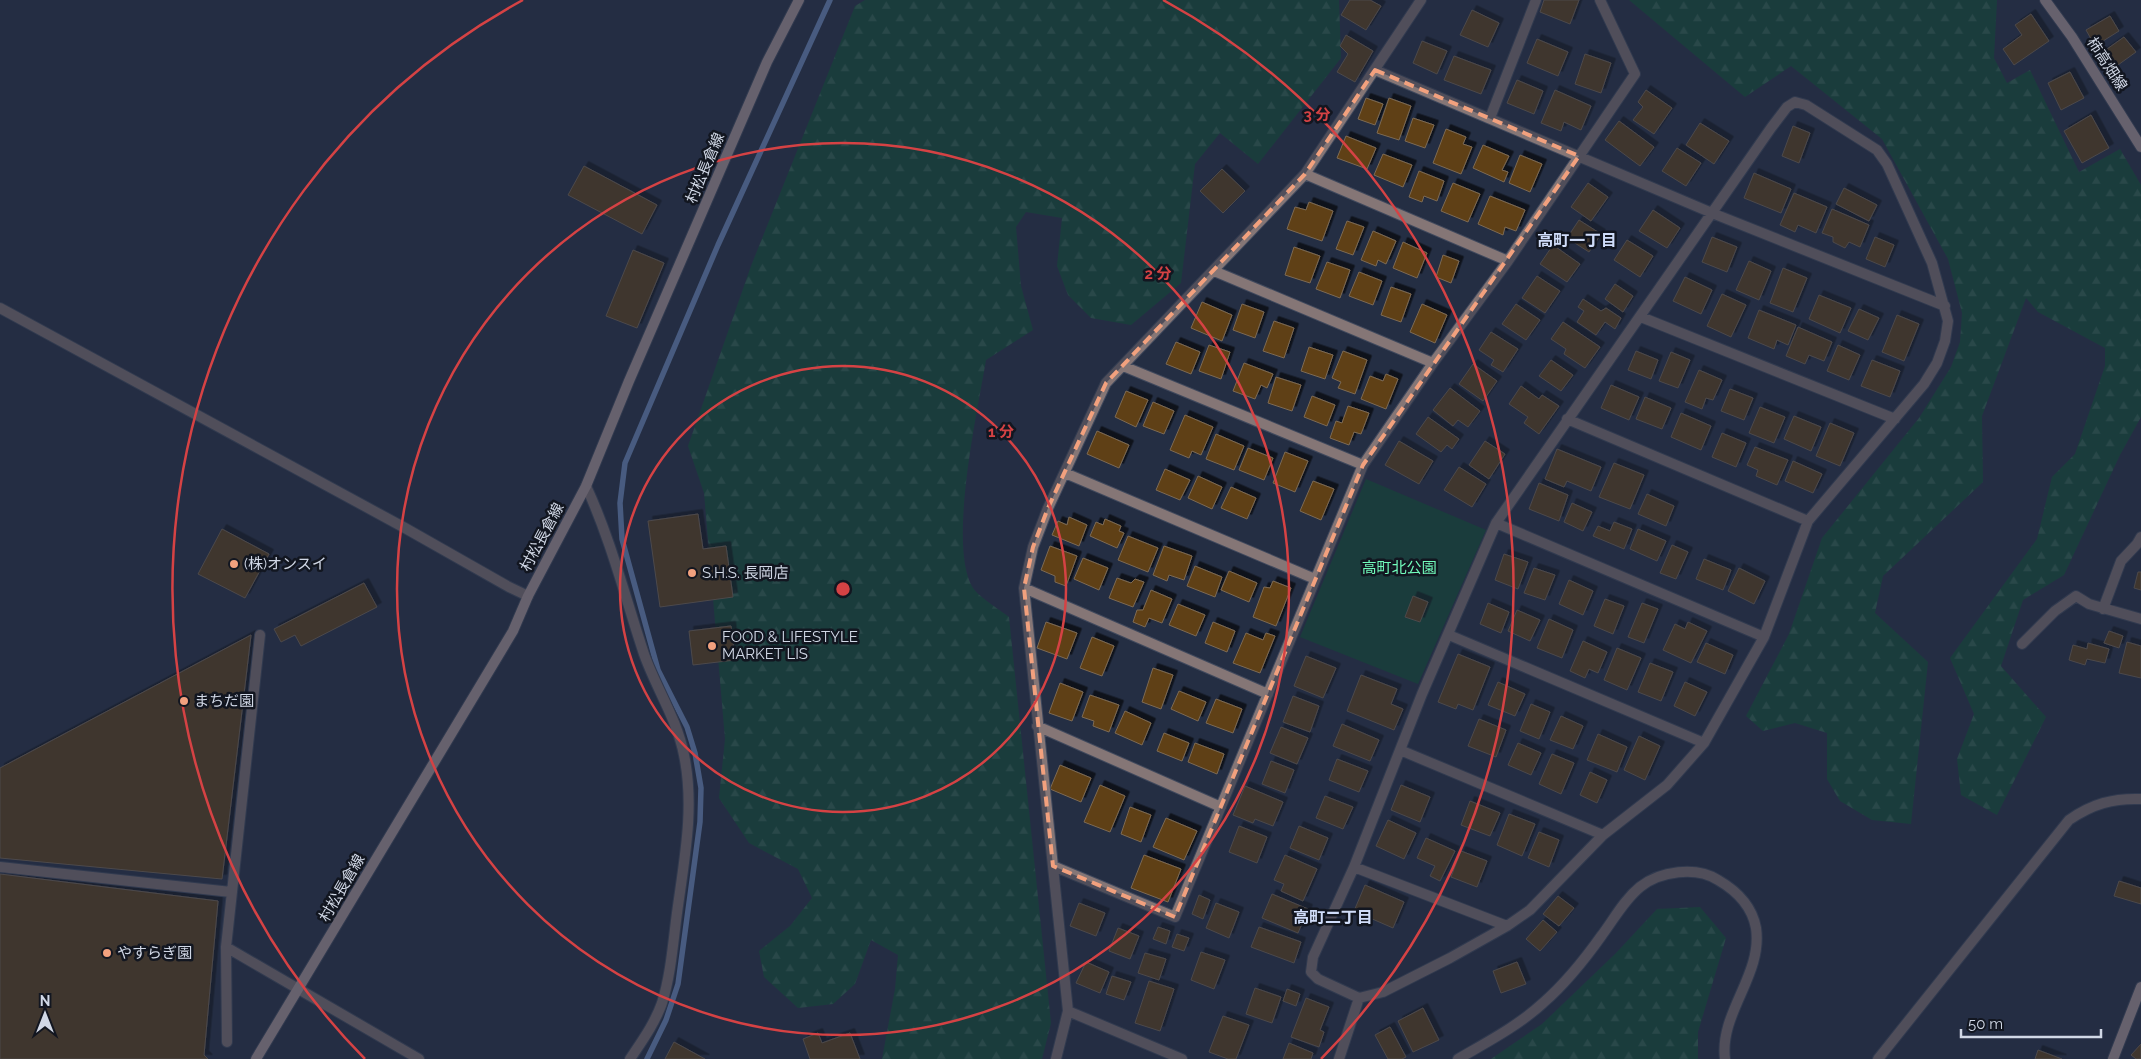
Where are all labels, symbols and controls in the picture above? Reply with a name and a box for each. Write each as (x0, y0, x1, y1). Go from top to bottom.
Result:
street label: 柿高畑線 (2083, 34, 2131, 94)
text: 3 分 (1304, 106, 1330, 124)
street label: 村松長倉線 (682, 130, 728, 206)
district label: 高町一丁目 (1537, 231, 1617, 250)
text: 2 分 (1144, 265, 1172, 283)
text: 1 分 (988, 423, 1014, 441)
street label: 村松長倉線 (516, 500, 568, 574)
place label: (株)オンスイ (244, 555, 327, 573)
marker: (株)オンスイ (228, 558, 240, 570)
park label: 高町北公園 (1361, 559, 1437, 577)
place label: S.H.S. 長岡店 (702, 564, 789, 582)
marker: S.H.S. 長岡店 (686, 567, 698, 579)
centre of rings (834, 580, 852, 598)
place label: FOOD & LIFESTYLE MARKET LIS (722, 628, 858, 663)
marker: FOOD & LIFESTYLE MARKET LIS (706, 640, 718, 652)
place label: まちだ園 (194, 692, 254, 710)
marker: まちだ園 (178, 695, 190, 707)
street label: 村松長倉線 (315, 851, 369, 925)
district label: 高町二丁目 (1293, 908, 1373, 927)
place label: やすらぎ園 (117, 944, 192, 962)
marker: やすらぎ園 (101, 947, 113, 959)
north arrow (20, 989, 70, 1039)
text: N (40, 993, 50, 1009)
scale bar (1961, 1006, 2101, 1038)
text: 50 m (1968, 1015, 2003, 1033)

